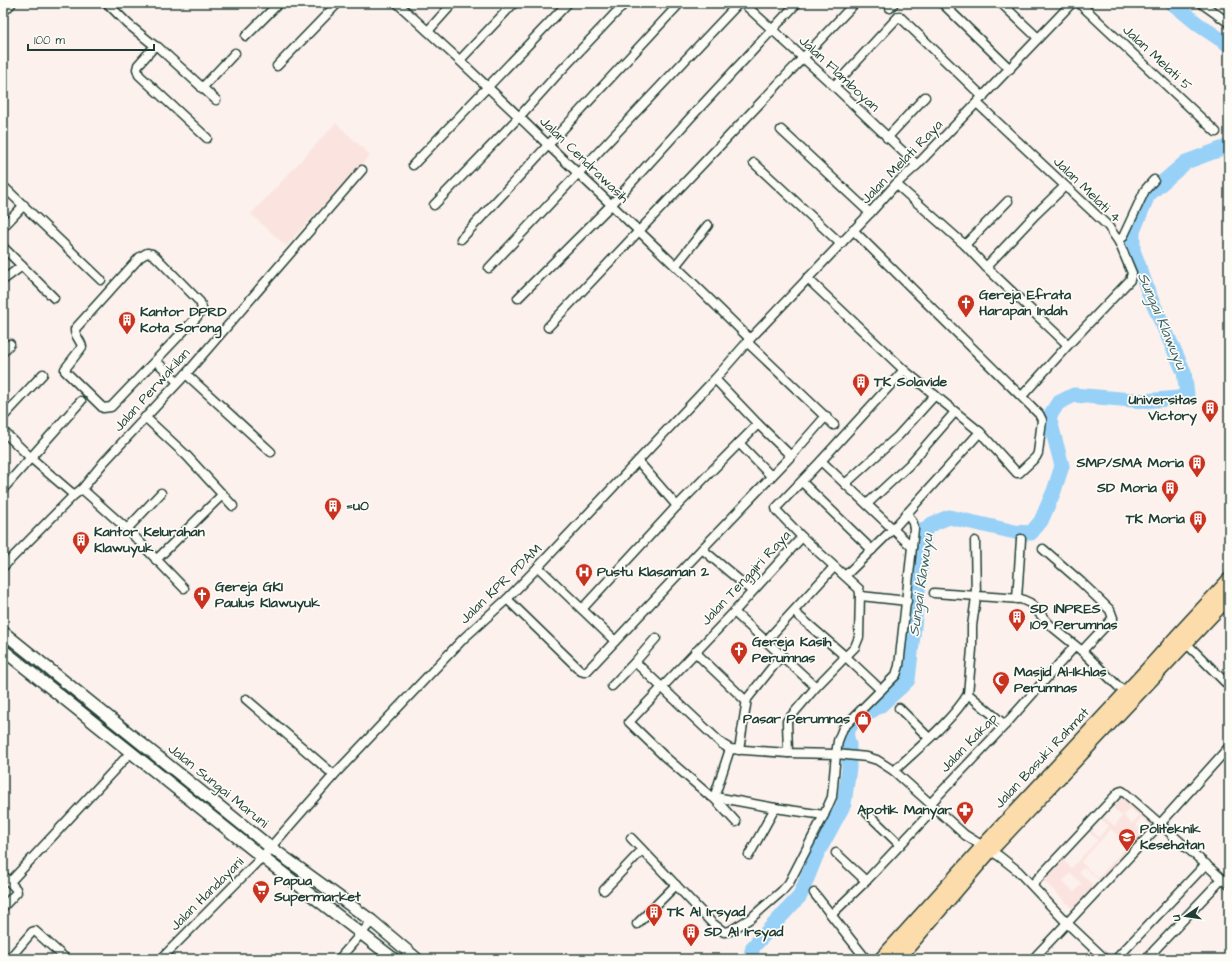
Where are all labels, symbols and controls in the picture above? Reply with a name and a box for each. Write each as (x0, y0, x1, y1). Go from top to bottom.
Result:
street label: Jalan Melati 5 (1118, 21, 1196, 95)
scale bar (28, 26, 154, 52)
street label: Jalan Flamboyan (794, 31, 884, 117)
text: 100 m (34, 32, 65, 49)
street label: Jalan Cendrawasih (535, 112, 633, 208)
street label: Jalan Melati Raya (857, 115, 947, 209)
street label: Jalan Melati 4 (1048, 152, 1126, 228)
water label: Sungai Klawuyu (1131, 269, 1192, 374)
place label: Gereja Efrata Harapan Indah (979, 285, 1072, 321)
church icon: Gereja Efrata Harapan Indah (956, 293, 976, 318)
place label: Kantor DPRD Kota Sorong (140, 302, 227, 339)
building icon: Kantor DPRD Kota Sorong (117, 310, 137, 335)
street label: Jalan Perwakilan (109, 344, 195, 436)
building icon: TK Solavide (851, 372, 871, 397)
place label: TK Solavide (873, 372, 948, 392)
place label: Universitas Victory (1129, 390, 1197, 426)
building icon: Universitas Victory (1200, 398, 1220, 423)
place label: SMP/SMA Moria (1076, 453, 1185, 473)
building icon: SMP/SMA Moria (1187, 453, 1207, 478)
place label: SD Moria (1096, 478, 1158, 498)
building icon: SD Moria (1160, 478, 1180, 503)
building icon: =u0 (323, 496, 343, 521)
place label: =u0 (346, 496, 369, 516)
place label: TK Moria (1125, 509, 1186, 529)
building icon: TK Moria (1188, 509, 1208, 534)
place label: Kantor Kelurahan Klawuyuk (94, 522, 205, 558)
street label: Jalan Tenggiri Raya (697, 526, 795, 630)
building icon: Kantor Kelurahan Klawuyuk (71, 530, 91, 555)
water label: Sungai Klawuyu (903, 531, 940, 638)
street label: Jalan KPR PDAM (455, 539, 547, 629)
hospital icon: Pustu Klasaman 2 (574, 562, 594, 587)
place label: Pustu Klasaman 2 (597, 562, 710, 582)
place label: Gereja GKI Paulus Klawuyuk (215, 577, 320, 613)
church icon: Gereja GKI Paulus Klawuyuk (192, 585, 212, 610)
place label: SD INPRES 109 Perumnas (1029, 599, 1118, 635)
building icon: SD INPRES 109 Perumnas (1007, 607, 1027, 632)
place label: Gereja Kasih Perumnas (752, 632, 833, 668)
church icon: Gereja Kasih Perumnas (729, 640, 749, 665)
place label: Masjid Al-Ikhlas Perumnas (1014, 662, 1107, 698)
mosque icon: Masjid Al-Ikhlas Perumnas (991, 670, 1011, 695)
street label: Jalan Basuki Rahmat (990, 703, 1094, 813)
place label: Pasar Perumnas (743, 709, 850, 729)
shop icon: Pasar Perumnas (853, 709, 873, 734)
street label: Jalan Kakap (936, 709, 1003, 777)
street label: Jalan Sungai Maruni (163, 739, 273, 833)
place label: Apotik Manyar (857, 800, 952, 820)
pharmacy icon: Apotik Manyar (955, 800, 975, 825)
place label: Politeknik Kesehatan (1140, 819, 1205, 855)
school or university icon: Politeknik Kesehatan (1117, 827, 1137, 852)
street label: Jalan Handayani (166, 853, 248, 935)
place label: Papua Supermarket (273, 871, 361, 907)
supermarket icon: Papua Supermarket (251, 879, 271, 904)
north arrow (1166, 896, 1206, 936)
building icon: TK Al Irsyad (644, 902, 664, 927)
place label: TK Al Irsyad (666, 902, 746, 922)
text: U (1169, 913, 1185, 924)
building icon: SD Al Irsyad (681, 922, 701, 947)
place label: SD Al Irsyad (703, 922, 784, 942)

